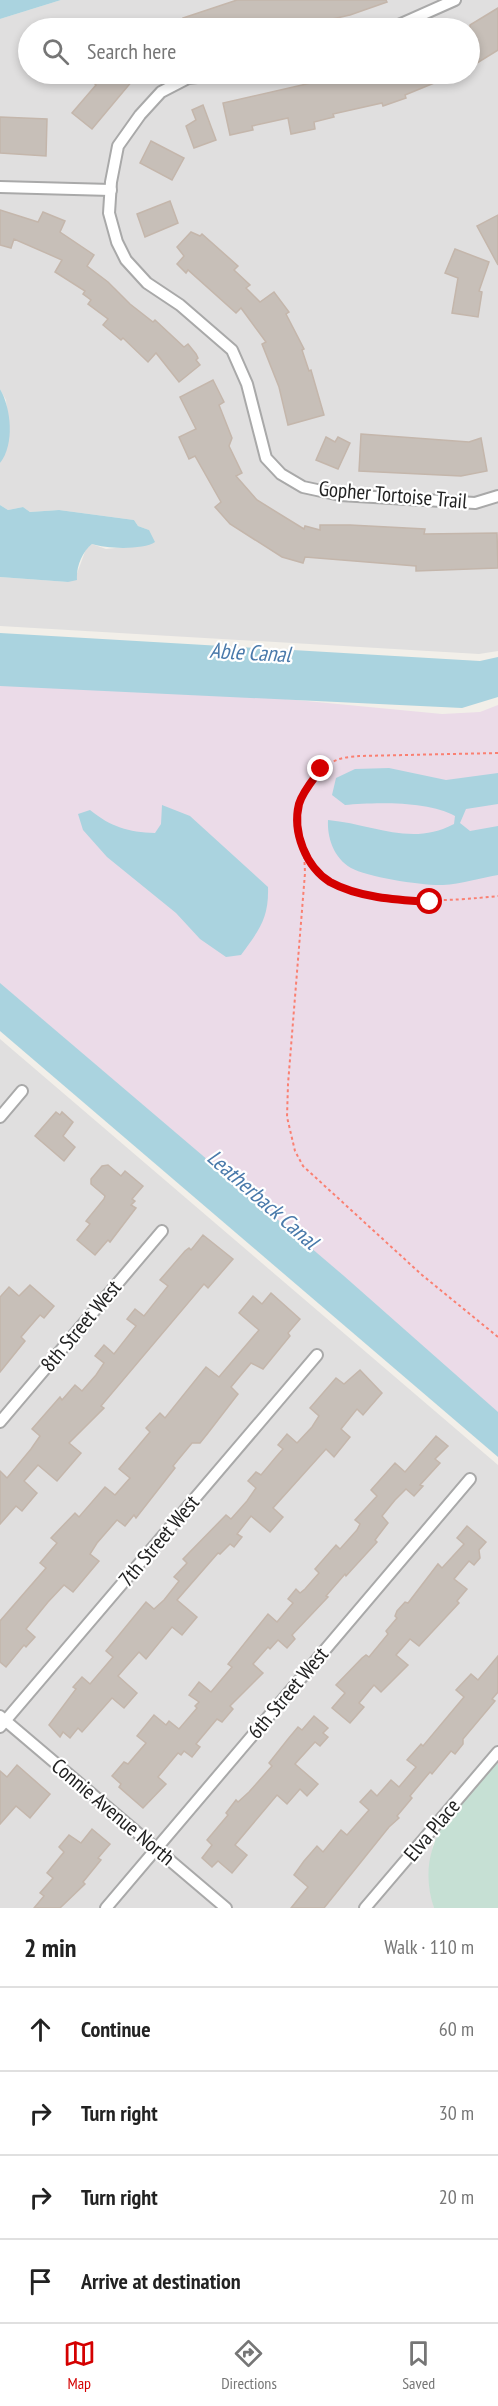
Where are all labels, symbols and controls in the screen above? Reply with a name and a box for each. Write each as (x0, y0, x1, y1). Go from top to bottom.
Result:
search box (18, 18, 480, 84)
icon: search (39, 35, 72, 68)
text: Search here (87, 37, 176, 65)
street label: Gopher Tortoise Trail (318, 475, 468, 514)
water label: Able Canal (209, 636, 293, 668)
route end (307, 755, 333, 781)
route start (416, 888, 442, 914)
water label: Leatherback Canal (202, 1143, 326, 1256)
street label: 8th Street West (34, 1274, 127, 1377)
street label: 7th Street West (113, 1489, 205, 1592)
street label: 6th Street West (241, 1641, 334, 1744)
street label: Connie Avenue North (46, 1752, 181, 1871)
street label: Elva Place (398, 1793, 466, 1866)
text: 2 min (24, 1931, 77, 1964)
text: Walk · 110 m (384, 1934, 474, 1960)
icon: ahead (24, 2013, 57, 2046)
text: Continue (81, 2015, 151, 2043)
text: 60 m (439, 2016, 474, 2042)
icon: right (24, 2097, 57, 2130)
text: Turn right (81, 2099, 158, 2127)
text: 30 m (439, 2100, 474, 2126)
icon: right (24, 2181, 57, 2214)
text: Turn right (81, 2183, 158, 2211)
text: 20 m (439, 2184, 474, 2210)
icon: arrive (24, 2265, 57, 2298)
text: Arrive at destination (81, 2267, 241, 2295)
tab: Map (63, 2337, 96, 2393)
tab: Directions (221, 2337, 277, 2393)
tab: Saved (402, 2337, 435, 2393)

